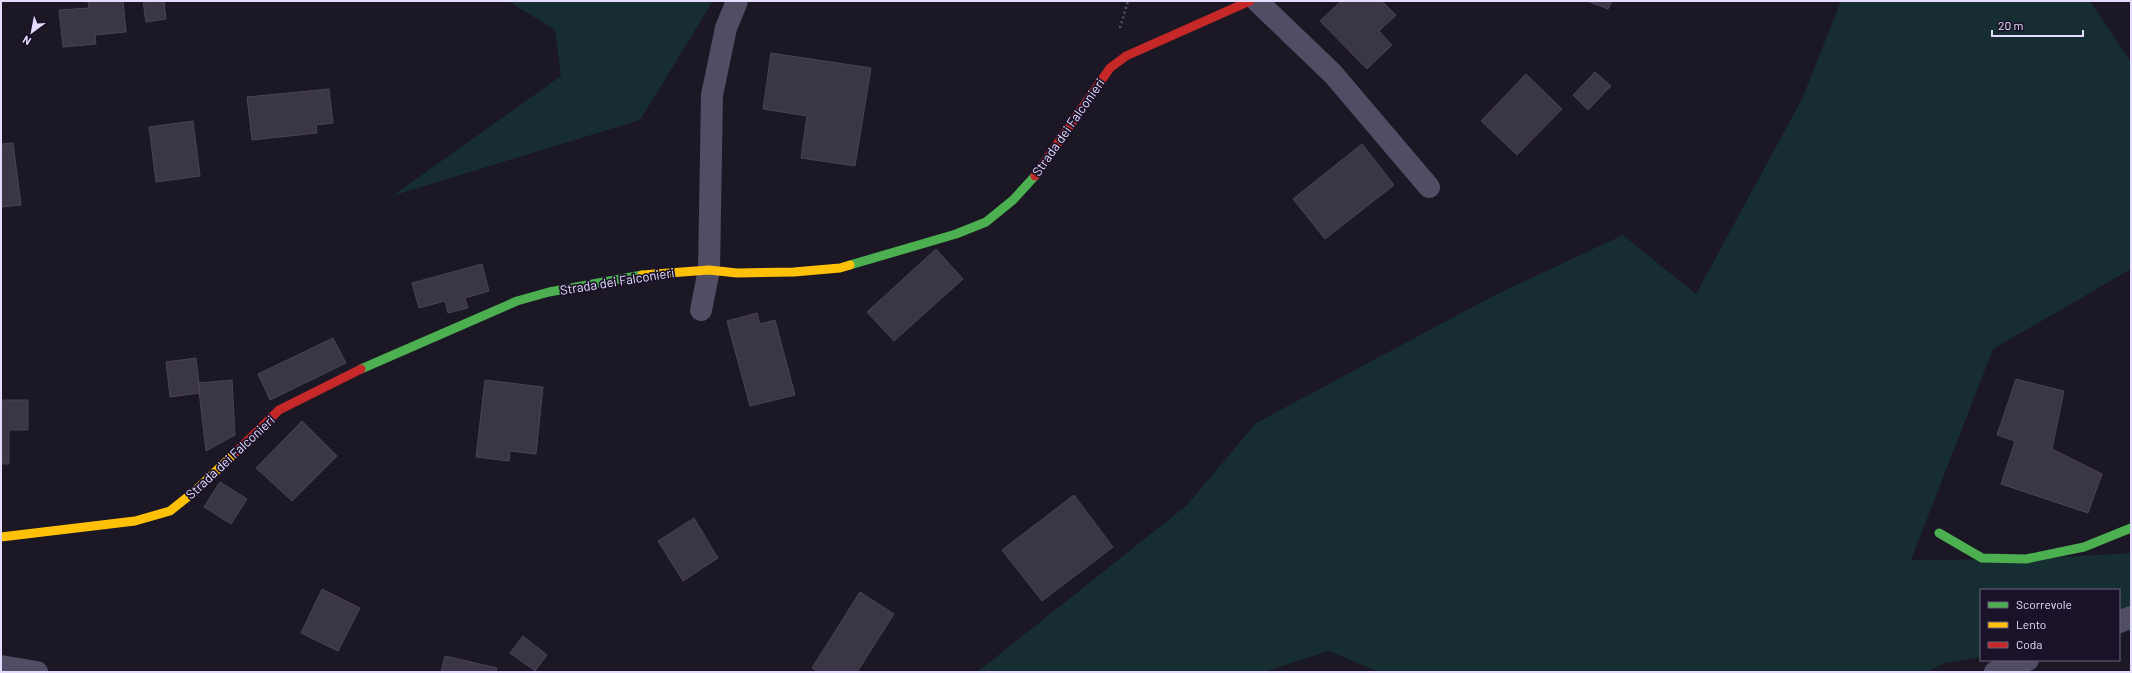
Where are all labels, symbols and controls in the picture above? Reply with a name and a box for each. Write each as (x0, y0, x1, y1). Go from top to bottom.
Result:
north arrow (12, 12, 52, 52)
scale bar (1992, 12, 2083, 38)
text: 20 m (1998, 18, 2024, 32)
text: N (20, 33, 33, 48)
street label: Strada dei Falconieri (1028, 75, 1108, 179)
street label: Strada dei Falconieri (559, 264, 675, 298)
street label: Strada dei Falconieri (182, 412, 278, 502)
legend (1980, 589, 2120, 661)
text: Scorrevole (2016, 597, 2072, 611)
text: Lento (2016, 617, 2046, 631)
text: Coda (2016, 637, 2043, 651)

